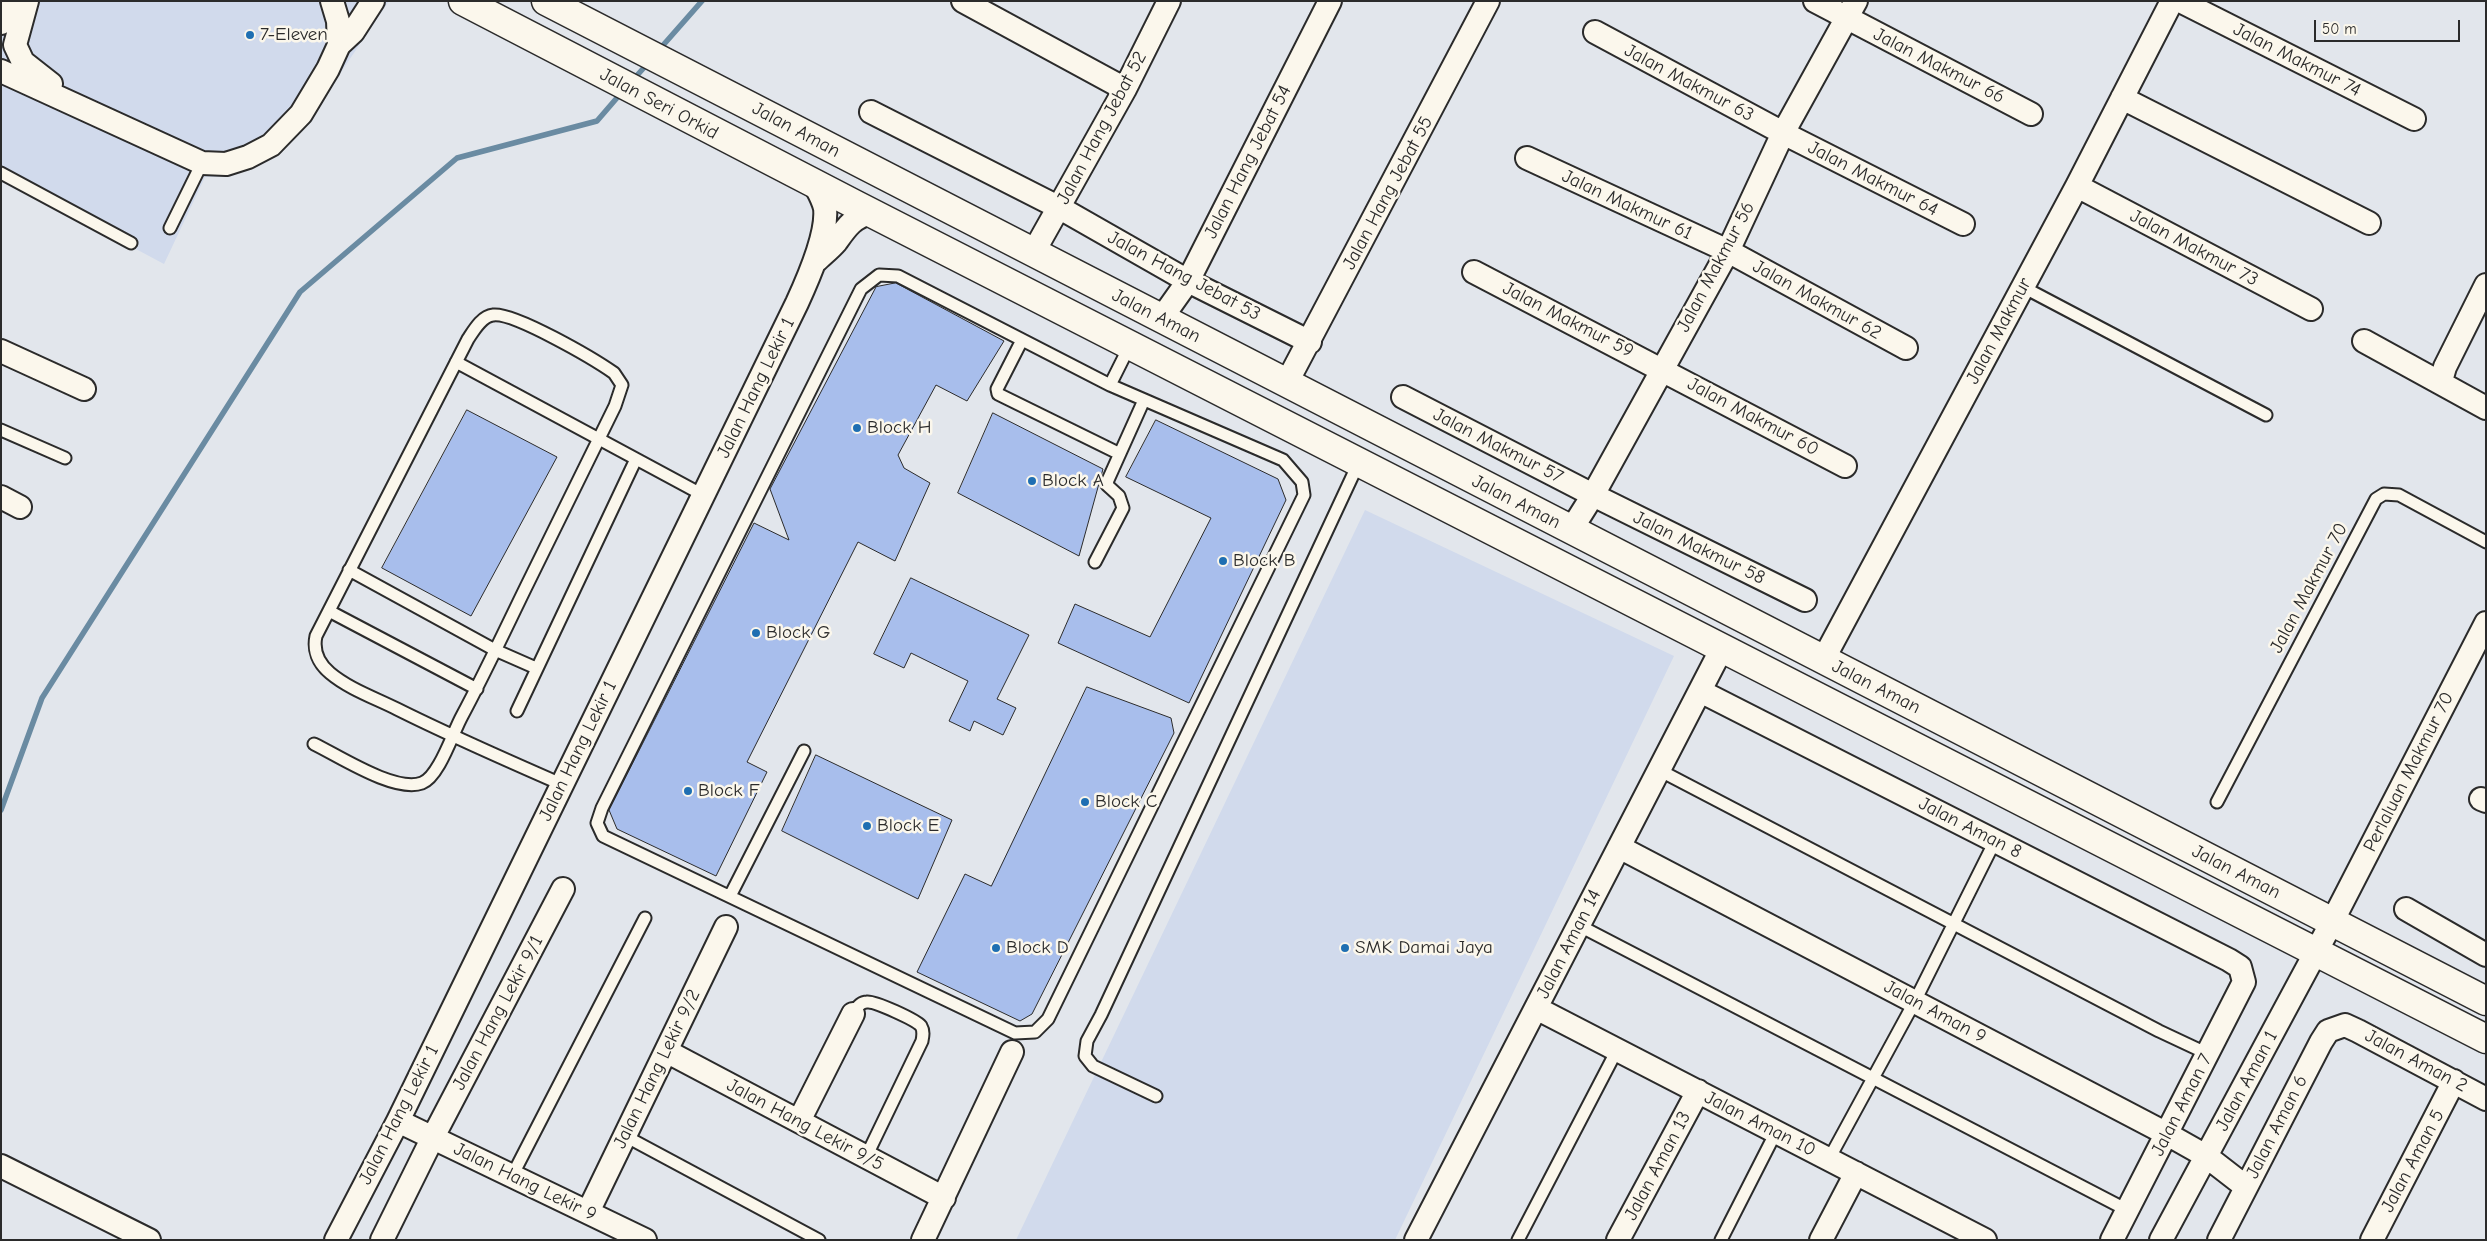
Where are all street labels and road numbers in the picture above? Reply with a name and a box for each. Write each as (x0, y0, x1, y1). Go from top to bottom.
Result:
street label: Jalan Makmur 74 (2229, 18, 2365, 102)
street label: Jalan Makmur 66 (1870, 23, 2008, 109)
street label: Jalan Makmur 63 (1620, 39, 1758, 127)
street label: Jalan Hang Jebat 52 (1052, 48, 1152, 208)
street label: Jalan Seri Orkid (596, 63, 722, 145)
street label: Jalan Hang Jebat 54 (1199, 81, 1297, 243)
street label: Jalan Aman (748, 97, 844, 163)
street label: Jalan Hang Jebat 55 (1338, 112, 1438, 274)
street label: Jalan Makmur 64 (1804, 136, 1942, 222)
street label: Jalan Makmur 61 (1558, 165, 1696, 245)
street label: Jalan Makmur 56 (1672, 198, 1760, 336)
street label: Jalan Makmur 73 (2126, 205, 2262, 291)
street label: Jalan Hang Jebat 53 (1104, 226, 1264, 326)
street label: Jalan Makmur 62 (1749, 255, 1885, 345)
street label: Jalan Makmur (1961, 274, 2037, 388)
street label: Jalan Makmur 59 (1499, 277, 1637, 363)
street label: Jalan Aman (1108, 284, 1204, 348)
street label: Jalan Hang Lekir 1 (712, 314, 800, 462)
street label: Jalan Makmur 60 (1683, 373, 1823, 461)
street label: Jalan Makmur 57 (1429, 403, 1567, 489)
street label: Jalan Aman (1468, 470, 1564, 534)
street label: Jalan Makmur 58 (1629, 506, 1769, 590)
street label: Jalan Makmur 70 (2265, 519, 2353, 657)
street label: Jalan Aman (1828, 655, 1924, 719)
street label: Jalan Hang Lekir 1 (534, 677, 622, 825)
street label: Perlaluan Makmur 70 (2359, 688, 2459, 856)
street label: Jalan Aman 8 (1915, 792, 2025, 864)
street label: Jalan Aman (2188, 840, 2284, 904)
street label: Jalan Aman 14 (1532, 886, 1606, 1002)
street label: Jalan Hang Lekir 9/1 (448, 932, 548, 1094)
street label: Jalan Aman 9 (1880, 975, 1990, 1049)
street label: Jalan Hang Lekir 9/2 (609, 986, 705, 1152)
street label: Jalan Aman 2 (2361, 1024, 2471, 1098)
street label: Jalan Aman 1 (2211, 1027, 2283, 1135)
street label: Jalan Hang Lekir 1 (354, 1041, 444, 1189)
street label: Jalan Aman 7 (2146, 1050, 2218, 1160)
street label: Jalan Aman 6 (2241, 1071, 2313, 1183)
street label: Jalan Hang Lekir 9/5 (723, 1074, 887, 1176)
street label: Jalan Aman 10 (1701, 1086, 1819, 1162)
street label: Jalan Aman 5 (2376, 1106, 2450, 1216)
street label: Jalan Aman 13 (1620, 1108, 1696, 1224)
street label: Jalan Hang Lekir 9 (450, 1138, 600, 1226)

